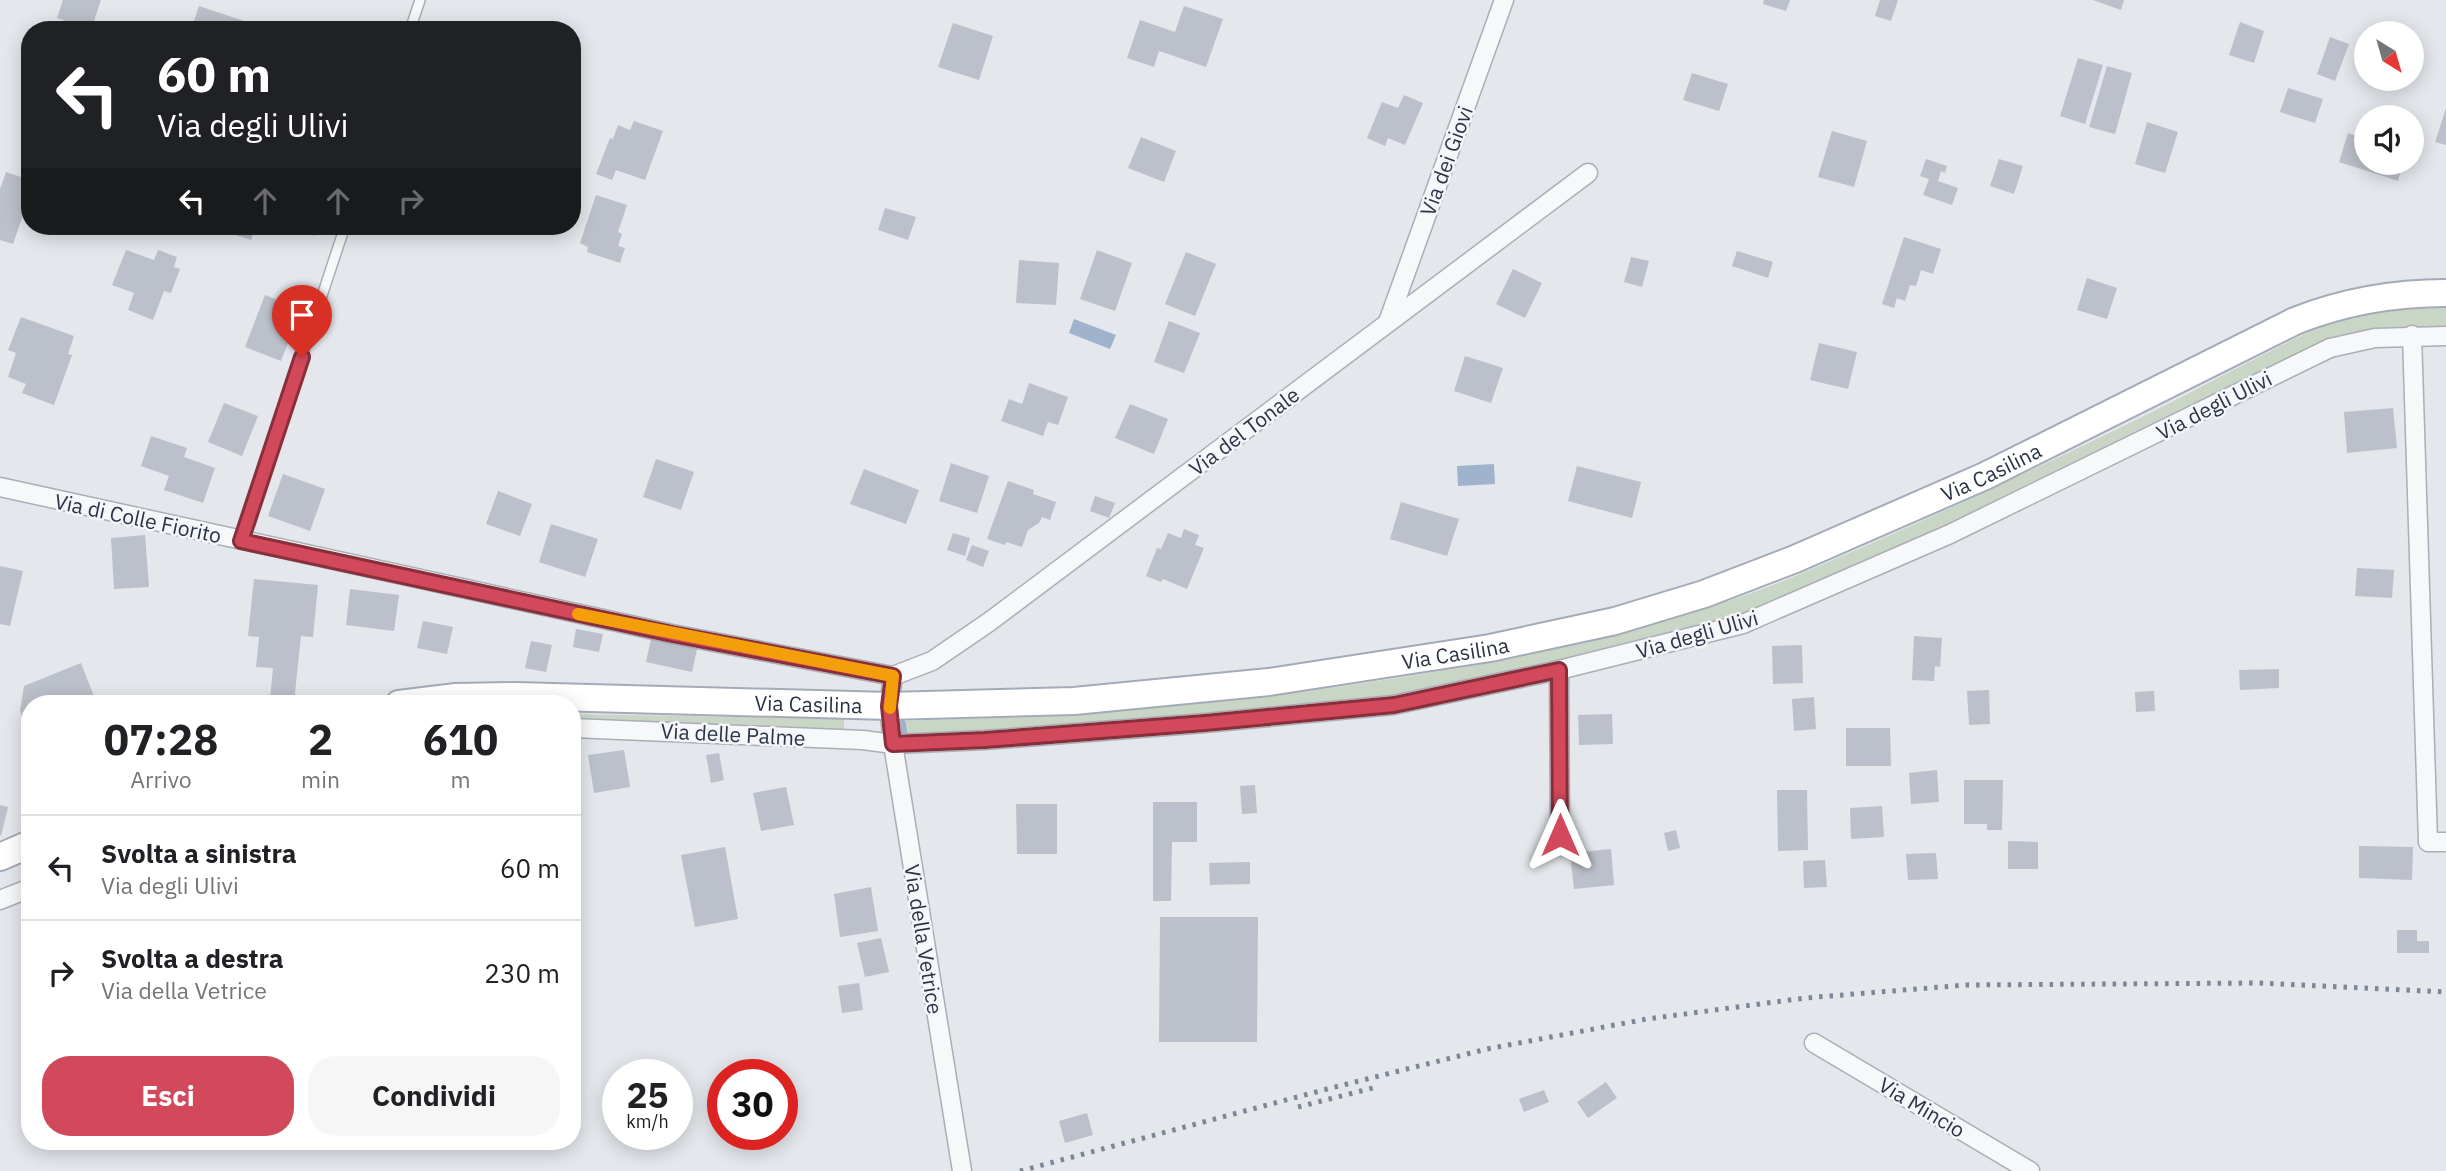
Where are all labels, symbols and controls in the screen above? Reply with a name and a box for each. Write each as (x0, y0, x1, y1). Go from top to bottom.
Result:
north arrow (2354, 21, 2424, 91)
map controls (2354, 21, 2424, 175)
text: 60 m (157, 42, 271, 105)
icon: left (42, 49, 133, 140)
street label: Via dei Giovi (1413, 102, 1479, 220)
text: Via degli Ulivi (157, 104, 349, 146)
button: sound (2354, 105, 2424, 175)
icon: left (173, 182, 211, 220)
icon: ahead (246, 182, 284, 220)
icon: ahead (319, 182, 357, 220)
icon: right (392, 182, 430, 220)
pin (272, 285, 332, 357)
icon: arrive (283, 296, 321, 334)
street label: Via degli Ulivi (2152, 364, 2276, 446)
street label: Via del Tonale (1183, 380, 1305, 482)
street label: Via Casilina (1936, 436, 2046, 508)
street label: Via di Colle Fiorito (52, 487, 224, 549)
street label: Via degli Ulivi (1633, 603, 1761, 665)
street label: Via Casilina (1400, 630, 1511, 675)
street label: Via Casilina (754, 688, 863, 719)
text: 07:28 (104, 712, 218, 767)
text: 2 (308, 712, 333, 767)
text: 610 (423, 712, 498, 767)
street label: Via delle Palme (660, 716, 806, 752)
text: Arrivo (130, 764, 192, 794)
text: min (301, 764, 340, 794)
text: m (450, 764, 471, 794)
position arrow (1523, 798, 1597, 872)
text: Svolta a sinistra (101, 836, 297, 870)
icon: left (42, 849, 80, 887)
text: 60 m (500, 851, 560, 885)
street label: Via della Vetrice (898, 862, 950, 1016)
text: Via degli Ulivi (101, 870, 239, 900)
text: Svolta a destra (101, 941, 283, 975)
icon: right (42, 954, 80, 992)
text: 230 m (484, 956, 560, 990)
text: Via della Vetrice (101, 975, 267, 1005)
button: Esci (42, 1056, 294, 1136)
button: Condividi (308, 1056, 560, 1136)
speed limit sign: 30 (707, 1059, 798, 1150)
street label: Via Mincio (1874, 1070, 1970, 1144)
text: 25 (626, 1072, 669, 1118)
text: km/h (626, 1110, 669, 1133)

